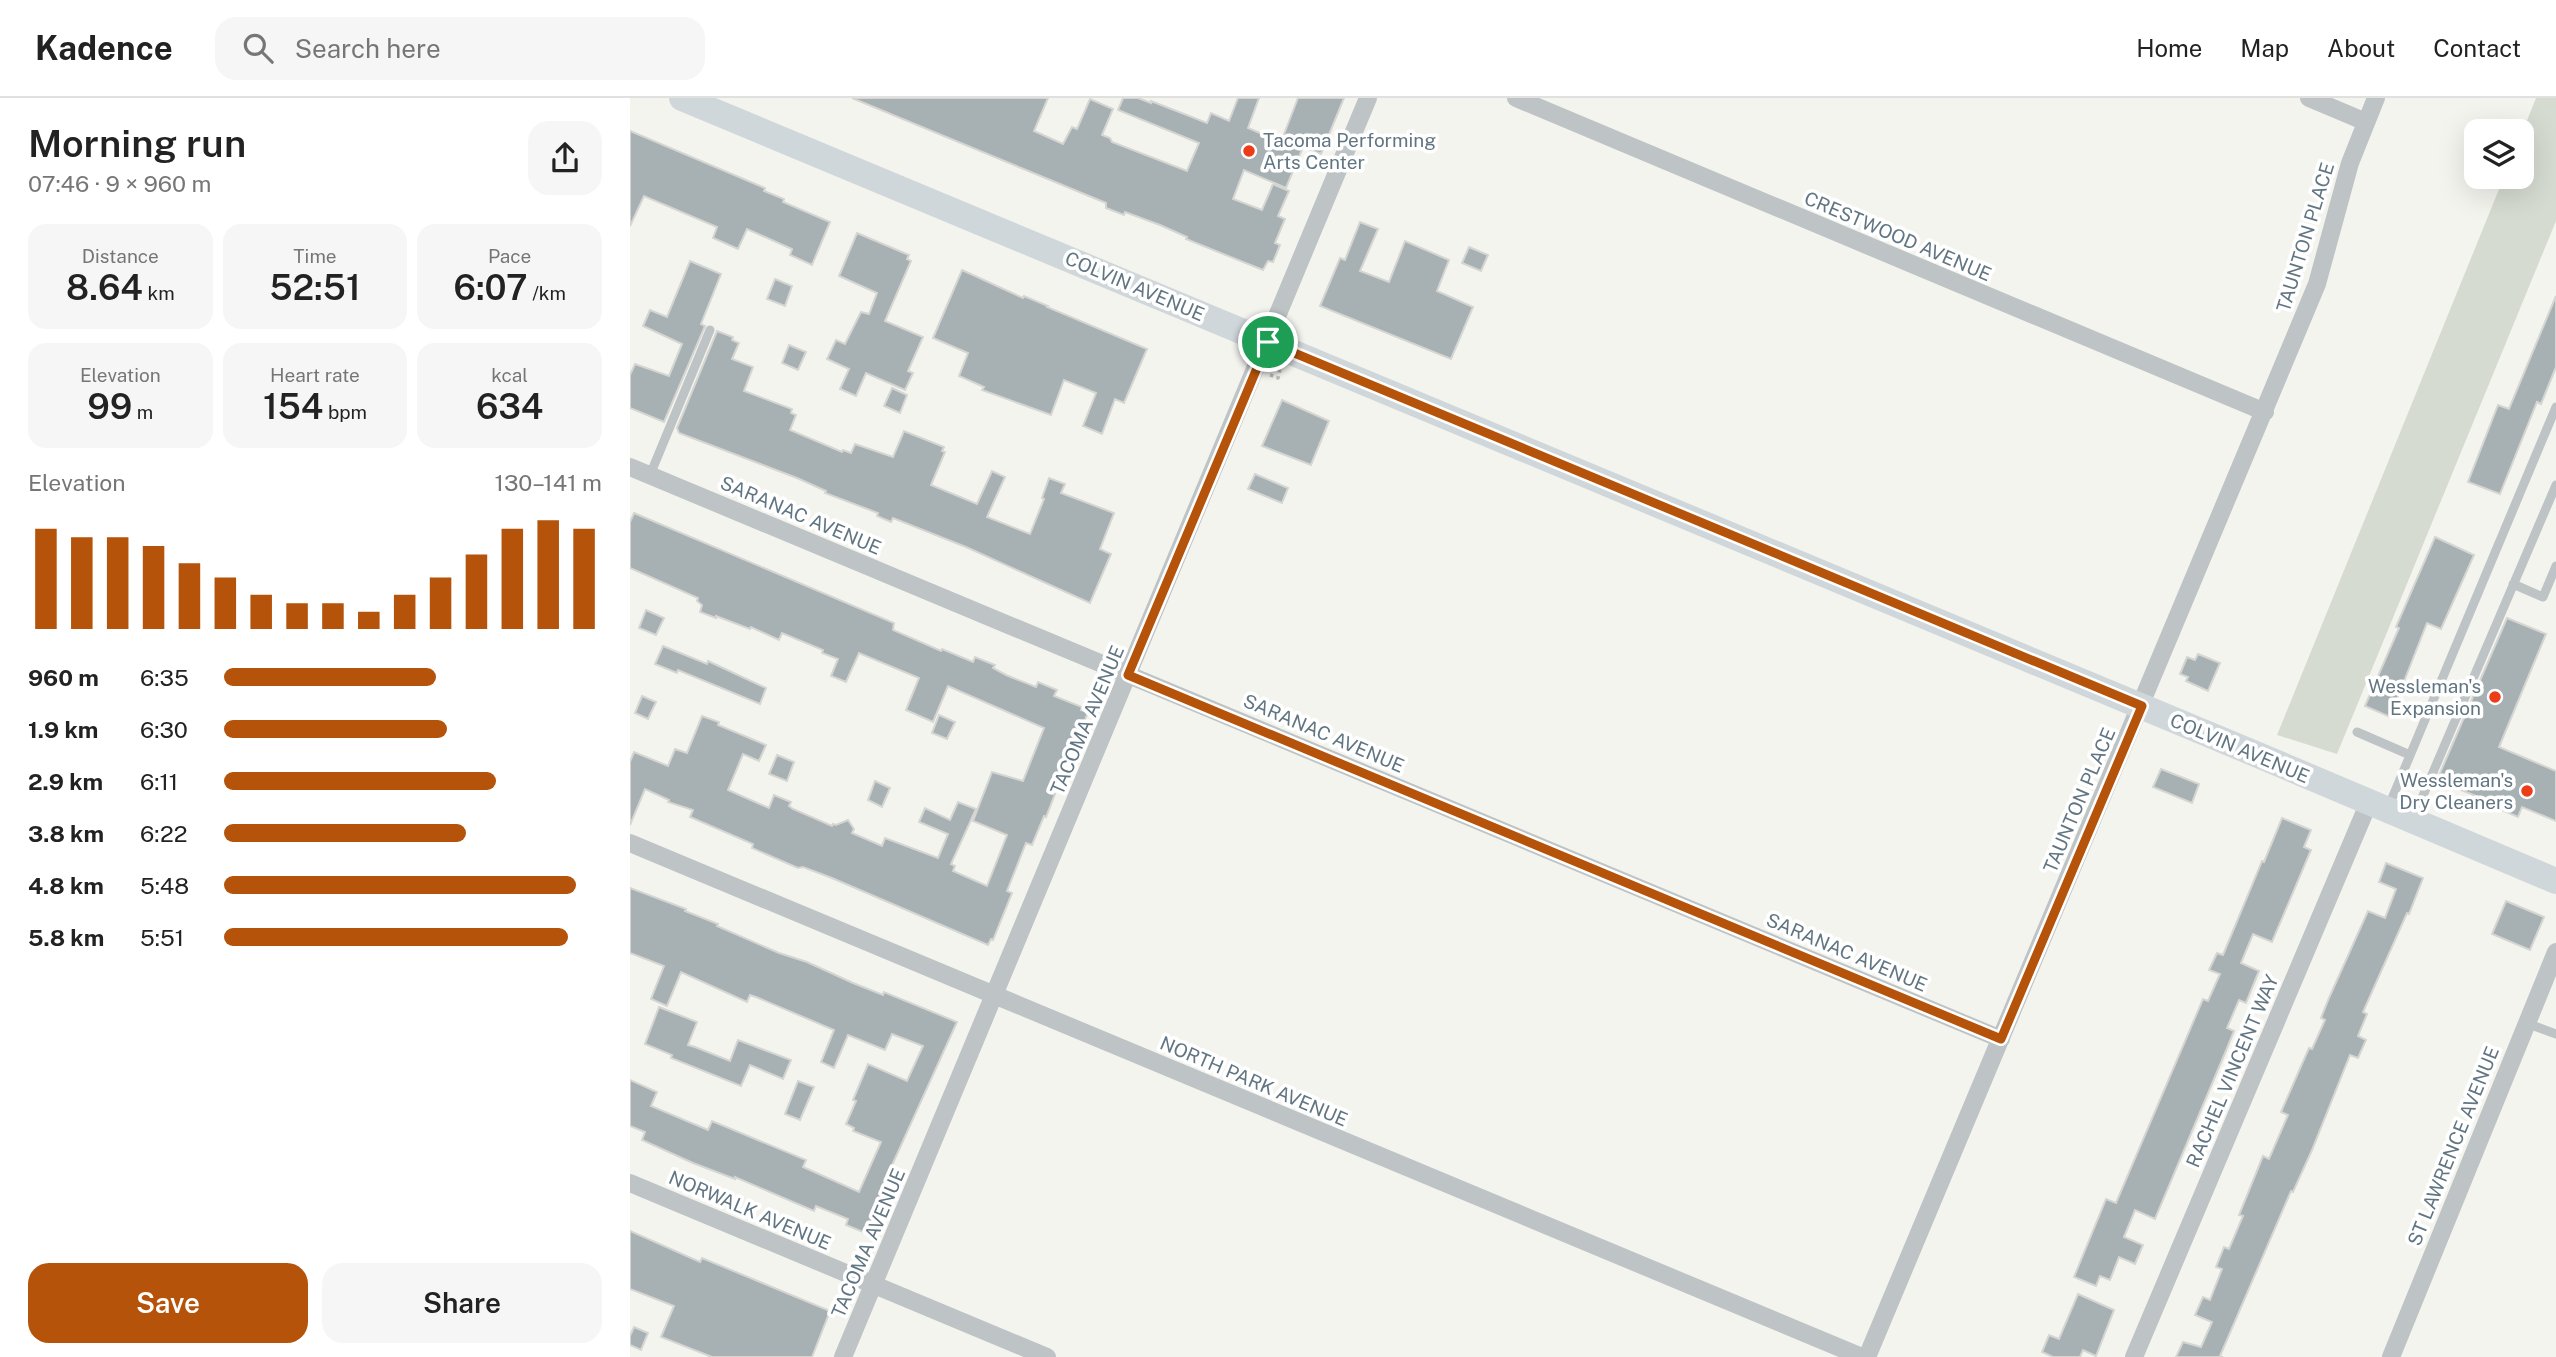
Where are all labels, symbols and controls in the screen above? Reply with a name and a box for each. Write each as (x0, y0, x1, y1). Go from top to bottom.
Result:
search box (215, 17, 705, 80)
text: Kadence (35, 29, 173, 67)
icon: search (239, 29, 277, 67)
text: Search here (295, 33, 441, 64)
text: Home (2136, 34, 2202, 62)
text: Map (2240, 34, 2289, 62)
text: About (2327, 34, 2395, 62)
text: Contact (2433, 34, 2521, 62)
map controls (2464, 119, 2534, 189)
button: layers (2464, 119, 2534, 189)
text: Morning run (28, 121, 246, 166)
button: share (528, 121, 602, 195)
place label: Tacoma Performing Arts Center (1263, 129, 1436, 173)
marker: Tacoma Performing Arts Center (1241, 143, 1257, 159)
street label: TAUNTON PLACE (2272, 160, 2338, 314)
text: 07:46 · 9 × 960 m (28, 170, 211, 197)
street label: CRESTWOOD AVENUE (1801, 187, 1995, 285)
text: Distance (82, 245, 159, 267)
text: Time (293, 245, 337, 267)
text: Pace (488, 245, 531, 267)
street label: COLVIN AVENUE (1062, 247, 1208, 325)
text: 8.64 (66, 267, 143, 308)
text: 52:51 (269, 267, 361, 308)
text: 6:07 (453, 267, 528, 308)
text: km (143, 282, 175, 304)
text: /km (528, 282, 566, 304)
pin (1238, 312, 1298, 372)
icon: arrive (1249, 323, 1287, 361)
text: Elevation (80, 364, 161, 386)
text: Heart rate (270, 364, 360, 386)
text: kcal (491, 364, 528, 386)
text: 99 (87, 386, 132, 427)
text: 154 (263, 386, 323, 427)
text: 634 (476, 386, 543, 427)
text: m (132, 401, 153, 423)
text: bpm (323, 401, 367, 423)
text: Elevation (28, 469, 126, 496)
text: 130–141 m (495, 469, 602, 496)
street label: SARANAC AVENUE (717, 471, 885, 559)
street label: TACOMA AVENUE (1046, 642, 1128, 798)
text: 960 m (28, 664, 99, 691)
text: 6:35 (140, 664, 189, 691)
place label: Wessleman's Expansion (2368, 675, 2481, 719)
street label: SARANAC AVENUE (1240, 689, 1408, 777)
marker: Wessleman's Expansion (2487, 689, 2503, 705)
street label: COLVIN AVENUE (2167, 709, 2313, 787)
text: 1.9 km (28, 716, 98, 743)
text: 6:30 (140, 716, 188, 743)
street label: TAUNTON PLACE (2039, 724, 2119, 876)
text: 2.9 km (28, 768, 103, 795)
text: 6:11 (140, 768, 178, 795)
place label: Wessleman's Dry Cleaners (2399, 769, 2513, 813)
marker: Wessleman's Dry Cleaners (2519, 783, 2535, 799)
text: 3.8 km (28, 820, 104, 847)
text: 6:22 (140, 820, 187, 847)
text: 4.8 km (28, 872, 104, 899)
text: 5:48 (140, 872, 189, 899)
street label: SARANAC AVENUE (1763, 908, 1931, 996)
text: 5.8 km (28, 924, 104, 951)
text: 5:51 (140, 924, 184, 951)
street label: RACHEL VINCENT WAY (2181, 971, 2283, 1171)
street label: NORTH PARK AVENUE (1157, 1031, 1351, 1131)
street label: ST LAWRENCE AVENUE (2403, 1043, 2503, 1249)
street label: TACOMA AVENUE (827, 1165, 909, 1321)
street label: NORWALK AVENUE (666, 1166, 834, 1254)
button: Save (28, 1263, 308, 1343)
button: Share (322, 1263, 602, 1343)

